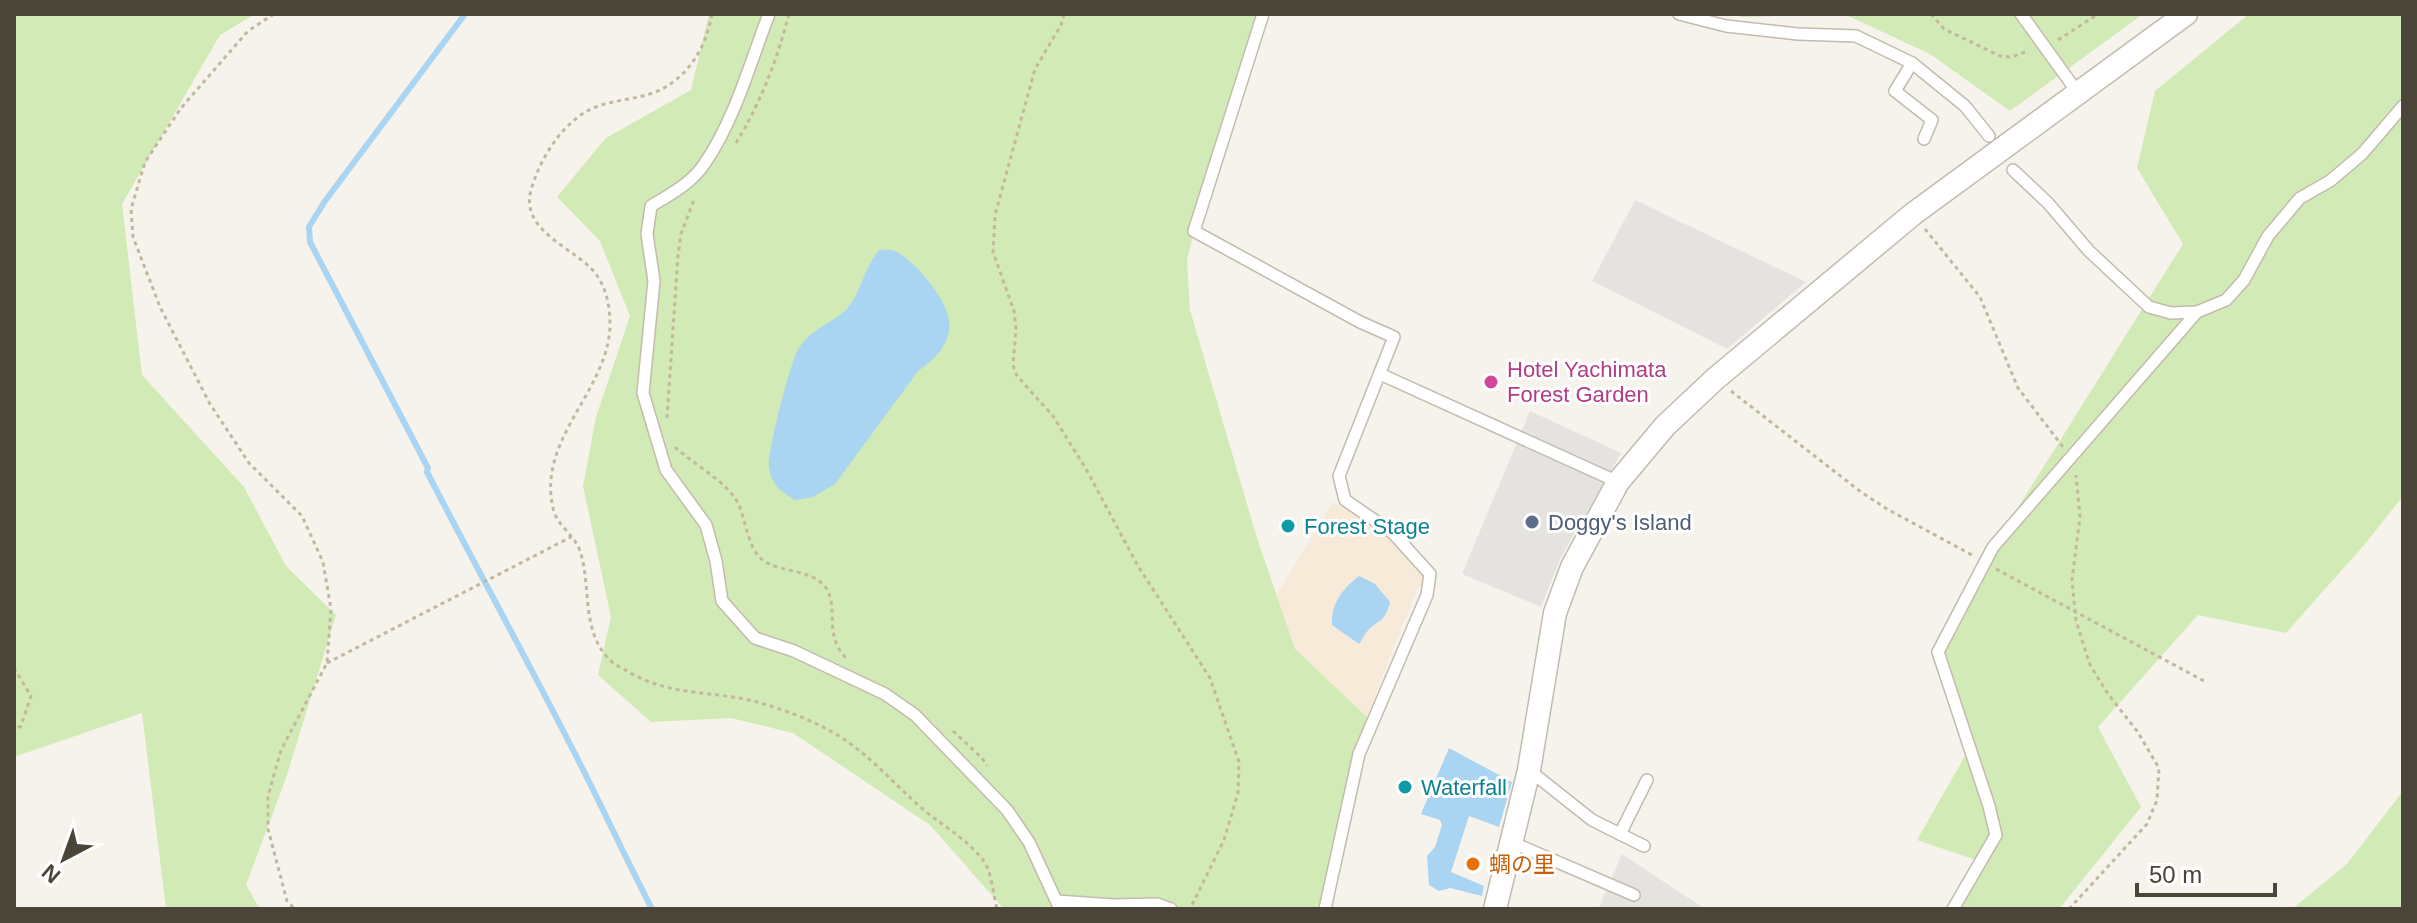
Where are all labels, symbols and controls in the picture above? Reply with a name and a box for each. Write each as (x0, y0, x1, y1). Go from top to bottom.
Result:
place label: Hotel Yachimata Forest Garden (1507, 357, 1667, 407)
marker: Hotel Yachimata Forest Garden (1482, 373, 1500, 391)
place label: Doggy's Island (1548, 510, 1692, 535)
marker: Doggy's Island (1523, 513, 1541, 531)
place label: Forest Stage (1304, 514, 1430, 539)
marker: Forest Stage (1279, 517, 1297, 535)
place label: Waterfall (1421, 775, 1507, 800)
marker: Waterfall (1396, 778, 1414, 796)
north arrow (24, 819, 104, 899)
scale bar (2137, 847, 2275, 897)
place label: 蜩の里 (1489, 852, 1555, 877)
marker: 蜩の里 (1464, 855, 1482, 873)
text: N (37, 859, 65, 888)
text: 50 m (2149, 861, 2202, 888)

